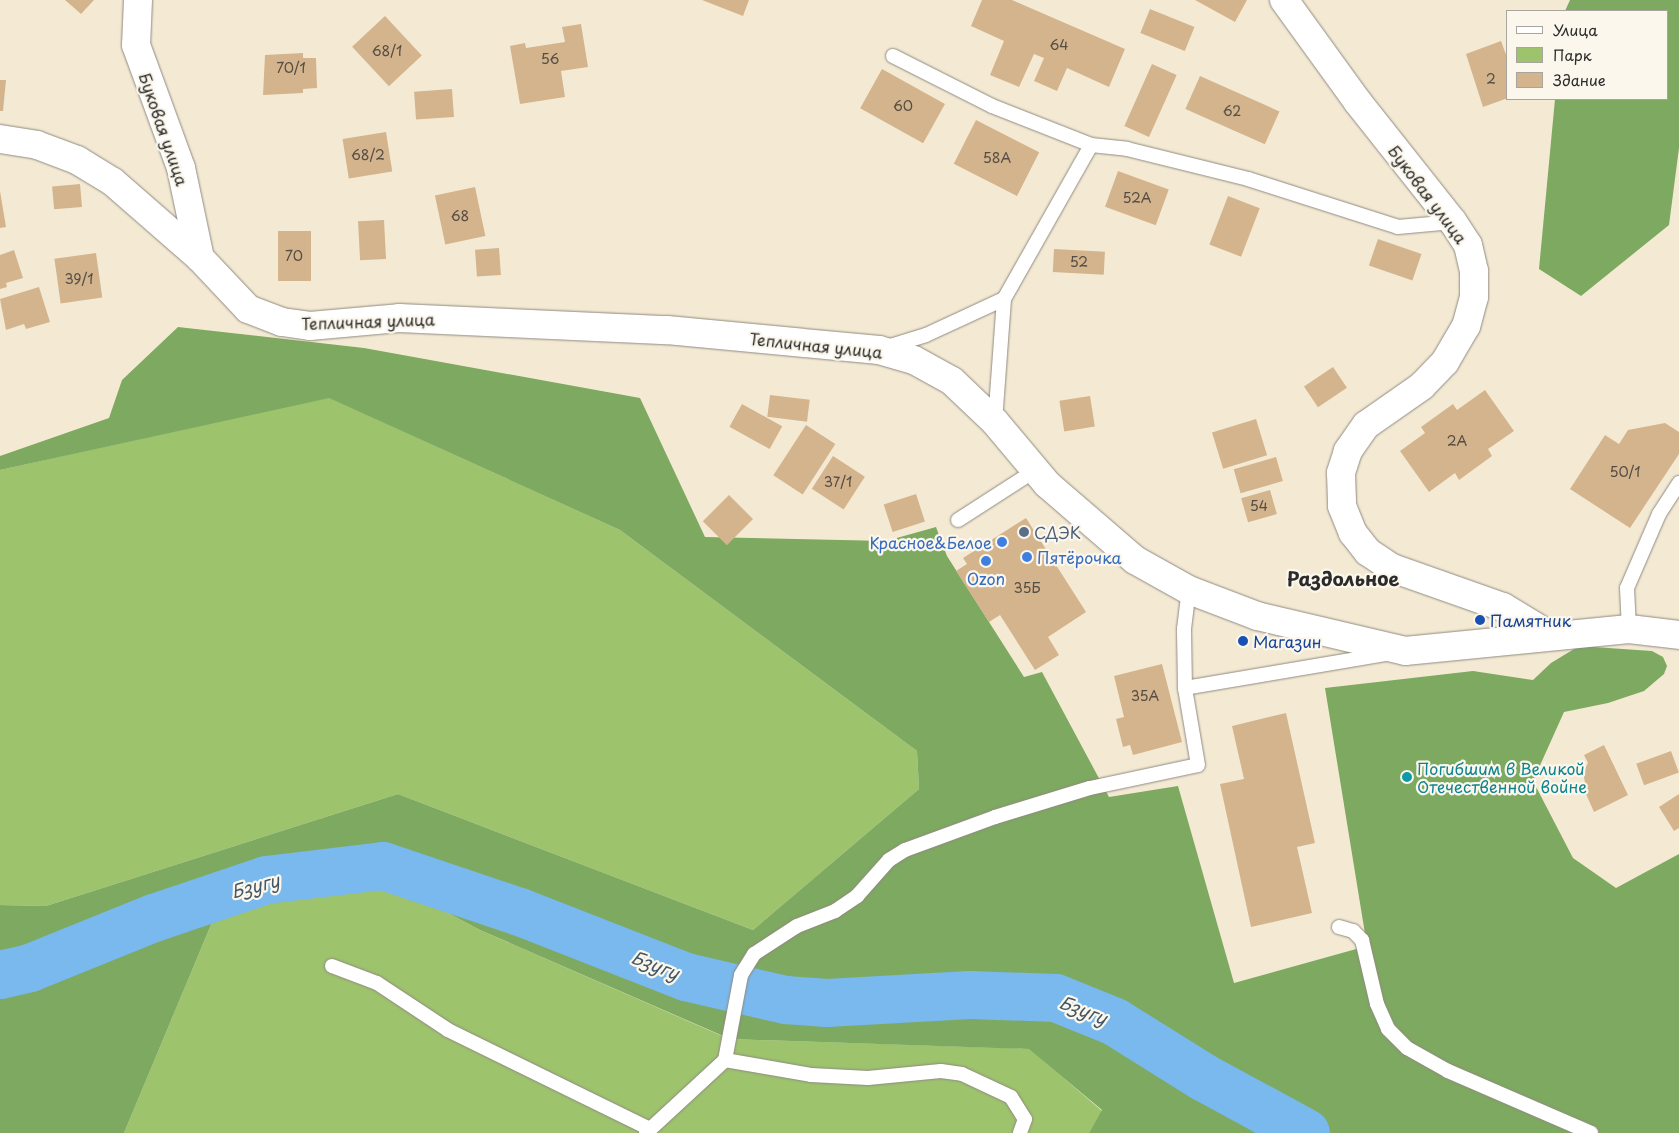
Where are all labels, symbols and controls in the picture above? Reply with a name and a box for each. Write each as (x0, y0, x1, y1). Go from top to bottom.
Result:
legend (1506, 10, 1669, 100)
text: Улица (1553, 18, 1598, 41)
house number: 64 (1049, 37, 1069, 53)
house number: 68/1 (372, 43, 402, 59)
text: Парк (1553, 43, 1592, 66)
house number: 56 (541, 51, 559, 67)
house number: 70/1 (276, 60, 306, 76)
text: Здание (1553, 68, 1606, 91)
street label: Буковая улица (136, 70, 192, 188)
house number: 2 (1486, 71, 1496, 87)
house number: 60 (893, 98, 913, 114)
house number: 62 (1223, 103, 1241, 119)
street label: Буковая улица (1385, 141, 1471, 247)
house number: 68/2 (351, 147, 385, 163)
house number: 58А (983, 150, 1011, 166)
house number: 52А (1122, 190, 1152, 206)
house number: 68 (451, 208, 469, 224)
house number: 70 (285, 248, 303, 264)
house number: 52 (1070, 254, 1088, 270)
house number: 39/1 (64, 271, 94, 287)
street label: Тепличная улица (300, 309, 436, 333)
street label: Тепличная улица (748, 328, 884, 362)
house number: 2А (1447, 433, 1467, 449)
house number: 50/1 (1609, 464, 1641, 480)
house number: 37/1 (824, 474, 852, 490)
house number: 54 (1250, 498, 1268, 514)
place label: СДЭК (1034, 522, 1081, 542)
marker: СДЭК (1018, 526, 1030, 538)
place label: Красное&Белое (870, 532, 992, 552)
marker: Красное&Белое (996, 536, 1008, 548)
place label: Пятёрочка (1037, 547, 1122, 567)
marker: Пятёрочка (1021, 551, 1033, 563)
marker: Ozon (980, 555, 992, 567)
place label: Ozon (967, 568, 1005, 588)
district label: Раздольное (1287, 568, 1399, 590)
house number: 35Б (1013, 580, 1041, 596)
place label: Памятник (1490, 610, 1571, 630)
marker: Памятник (1474, 614, 1486, 626)
place label: Магазин (1253, 631, 1322, 651)
marker: Магазин (1237, 635, 1249, 647)
house number: 35А (1131, 688, 1159, 704)
place label: Погибшим в Великой Отечественной войне (1417, 758, 1587, 796)
marker: Погибшим в Великой Отечественной войне (1401, 771, 1413, 783)
water label: Бзугу (228, 869, 282, 903)
water label: Бзугу (628, 946, 682, 984)
water label: Бзугу (1056, 991, 1110, 1029)

